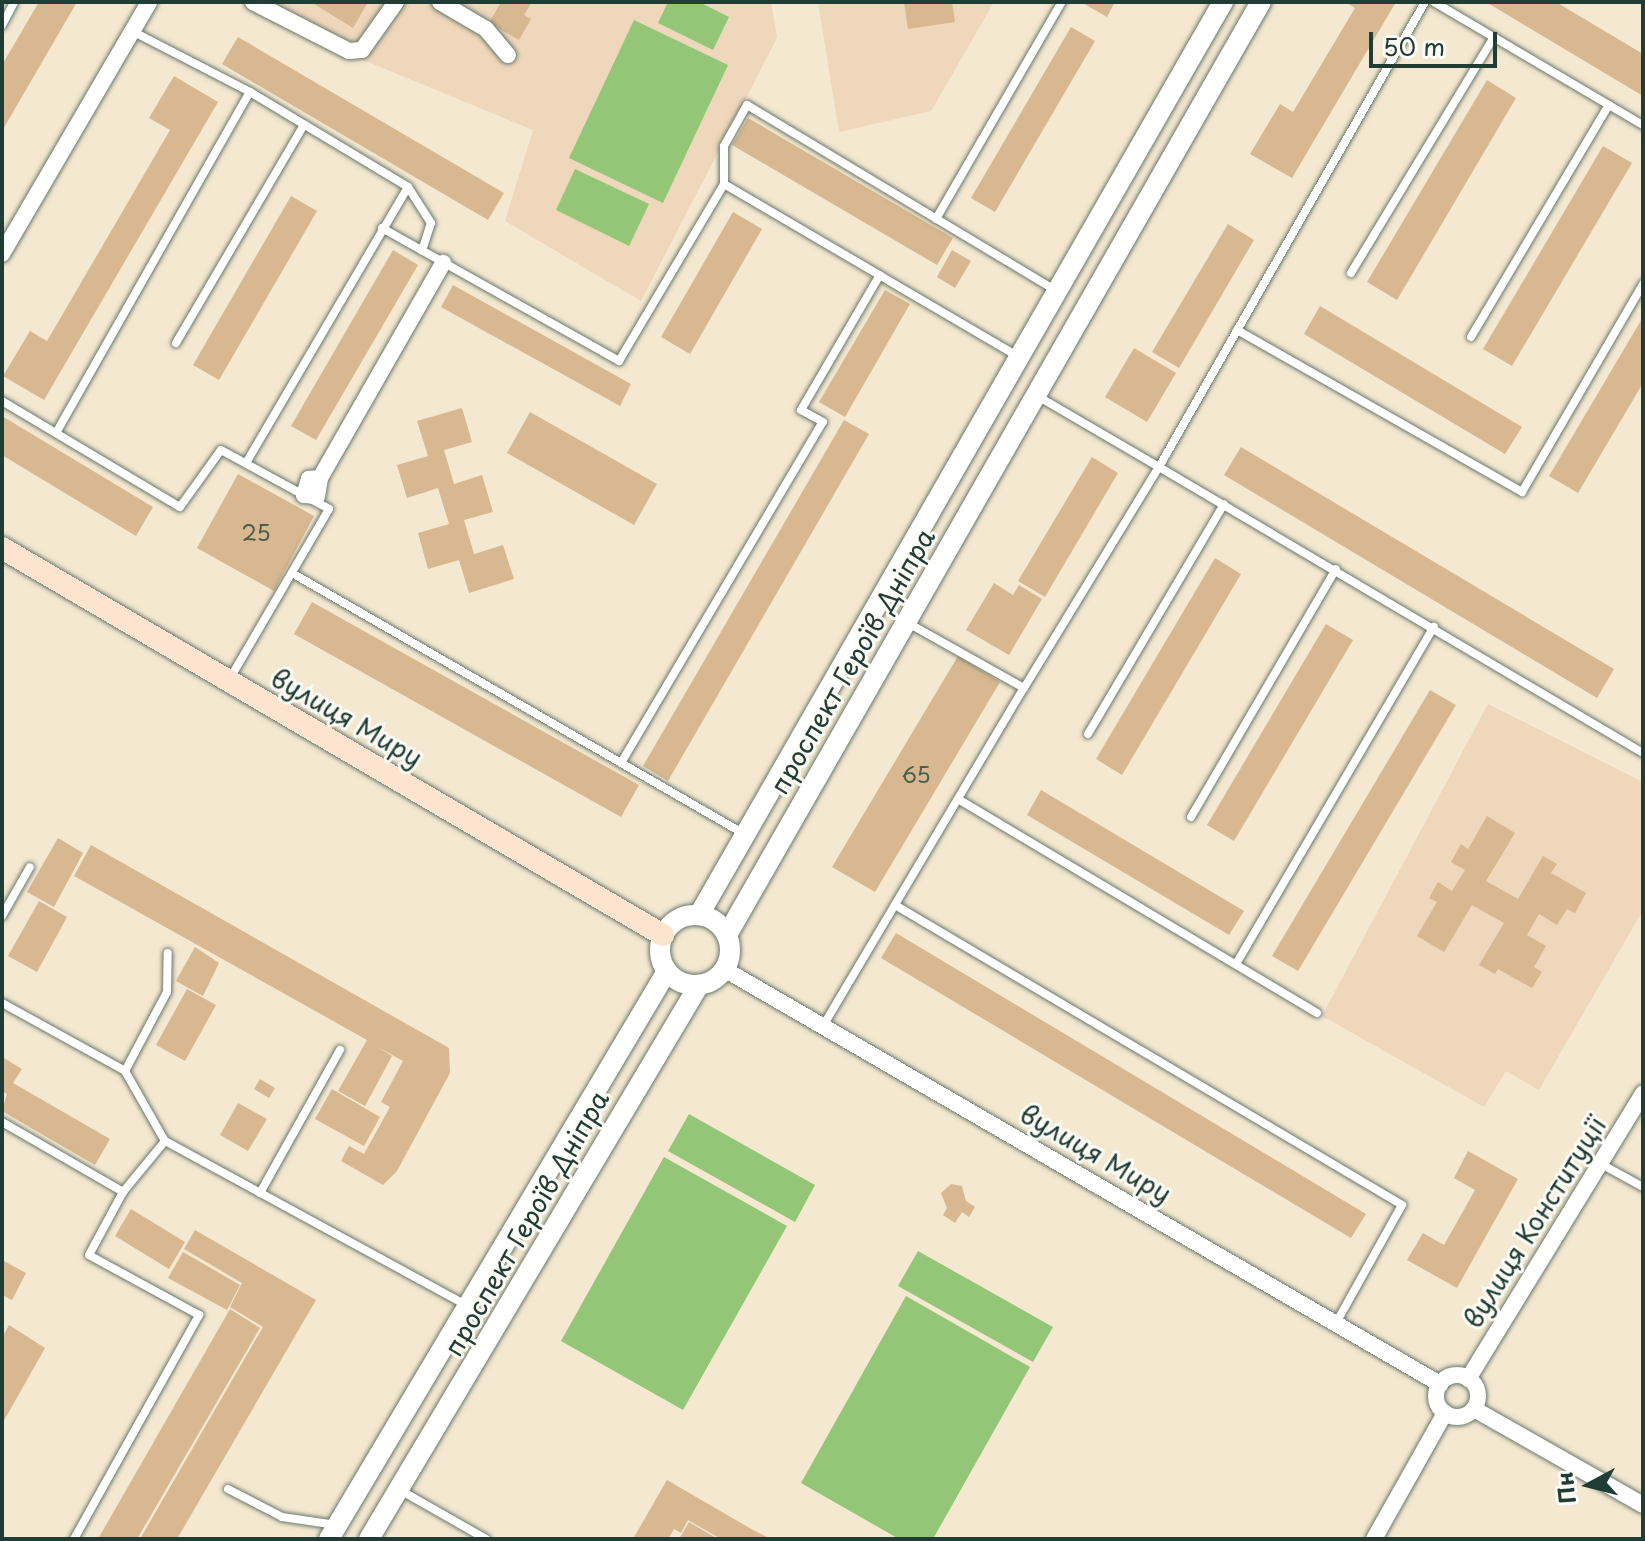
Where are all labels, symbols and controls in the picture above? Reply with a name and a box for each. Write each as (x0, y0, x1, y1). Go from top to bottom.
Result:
scale bar (1373, 16, 1501, 66)
text: 50 m (1383, 28, 1445, 64)
house number: 25 (241, 519, 271, 545)
street label: проспект Героїв Дніпра (763, 522, 941, 800)
street label: вулиця Миру (266, 661, 428, 773)
house number: 65 (901, 761, 931, 787)
street label: проспект Героїв Дніпра (437, 1084, 615, 1362)
street label: вулиця Миру (1015, 1097, 1177, 1209)
street label: вулиця Конституції (1456, 1111, 1612, 1333)
north arrow (1549, 1445, 1629, 1525)
text: Пн (1546, 1470, 1583, 1506)

